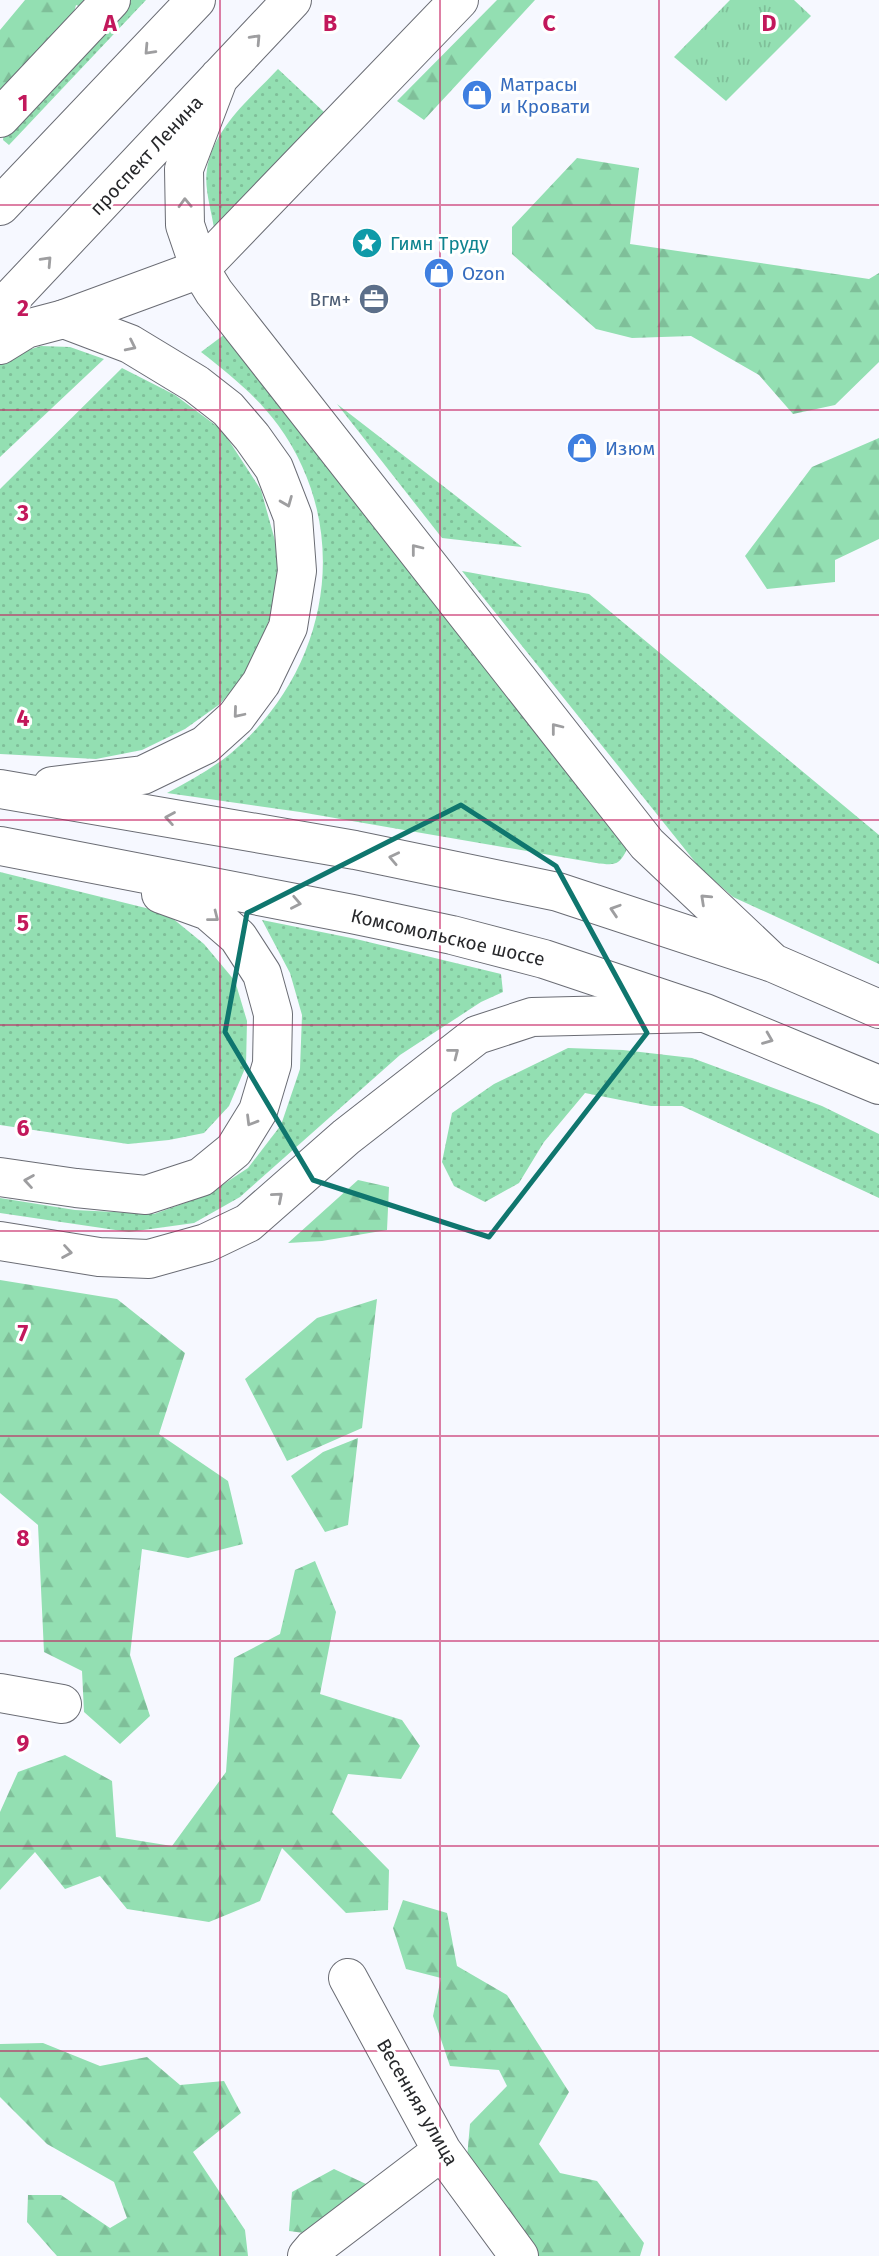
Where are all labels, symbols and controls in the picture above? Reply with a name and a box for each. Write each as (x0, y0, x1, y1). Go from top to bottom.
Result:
text: A (102, 9, 117, 37)
text: B (323, 9, 337, 37)
text: C (542, 9, 556, 37)
text: D (762, 9, 777, 37)
one-way arrow (247, 34, 260, 47)
one-way arrow (145, 42, 158, 55)
place label: Матрасы и Кровати (500, 73, 590, 118)
shop icon: Матрасы и Кровати (460, 78, 494, 112)
text: 1 (18, 89, 28, 117)
street label: проспект Ленина (85, 91, 208, 220)
one-way arrow (177, 197, 192, 208)
place icon: Гимн Труду (350, 226, 384, 260)
place label: Гимн Труду (390, 232, 489, 255)
one-way arrow (38, 256, 51, 269)
shop icon: Ozon (422, 256, 456, 290)
place label: Ozon (462, 262, 505, 285)
office icon: Вгм+ (357, 282, 391, 316)
place label: Вгм+ (309, 288, 351, 311)
text: 2 (17, 294, 29, 322)
one-way arrow (124, 337, 136, 351)
shop icon: Изюм (565, 431, 599, 465)
place label: Изюм (605, 437, 655, 460)
one-way arrow (279, 495, 293, 507)
text: 3 (16, 499, 29, 527)
one-way arrow (411, 544, 424, 556)
text: 4 (17, 704, 30, 732)
one-way arrow (234, 705, 246, 718)
one-way arrow (552, 723, 565, 736)
one-way arrow (164, 811, 176, 826)
one-way arrow (388, 851, 400, 866)
one-way arrow (290, 895, 302, 910)
one-way arrow (700, 895, 713, 908)
street label: Комсомольское шоссе (349, 904, 547, 971)
one-way arrow (609, 904, 621, 919)
text: 5 (17, 909, 29, 937)
one-way arrow (207, 909, 219, 922)
one-way arrow (762, 1030, 774, 1044)
one-way arrow (446, 1048, 459, 1061)
text: 6 (17, 1114, 30, 1142)
one-way arrow (247, 1114, 260, 1127)
one-way arrow (23, 1174, 35, 1189)
one-way arrow (270, 1193, 283, 1205)
one-way arrow (62, 1244, 73, 1259)
text: 7 (18, 1319, 29, 1347)
text: 8 (16, 1524, 30, 1552)
text: 9 (17, 1729, 30, 1757)
street label: Весенняя улица (372, 2035, 463, 2170)

